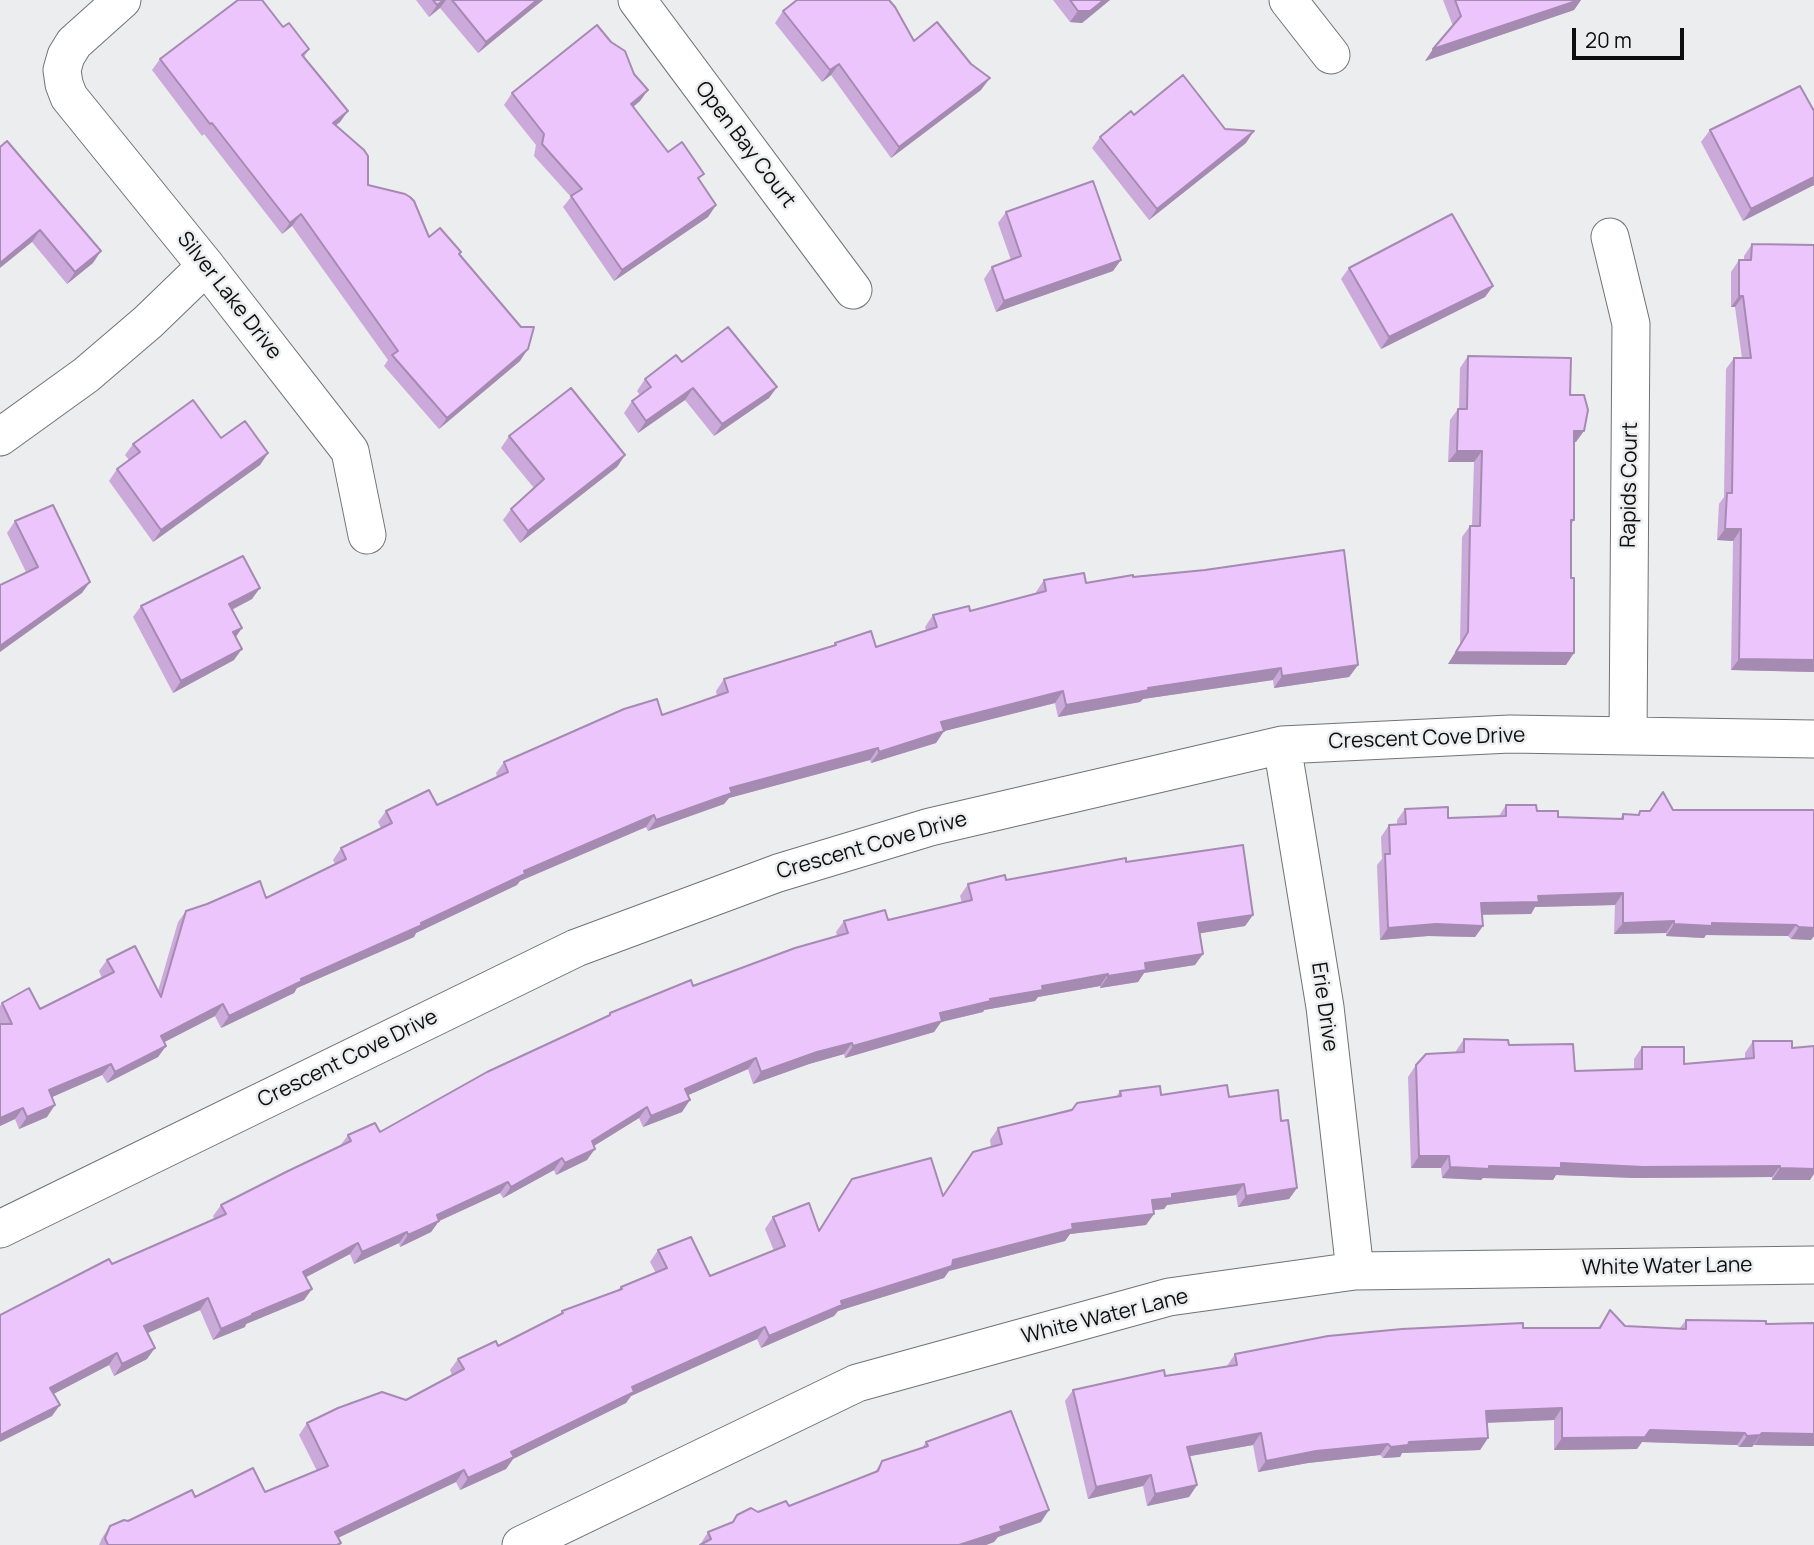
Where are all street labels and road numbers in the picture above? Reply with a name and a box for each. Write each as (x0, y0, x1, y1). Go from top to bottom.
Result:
street label: Open Bay Court (689, 77, 801, 213)
street label: Silver Lake Drive (171, 227, 287, 365)
street label: Rapids Court (1616, 422, 1644, 548)
street label: Crescent Cove Drive (1328, 723, 1526, 755)
street label: Crescent Cove Drive (774, 807, 970, 885)
street label: Erie Drive (1305, 961, 1343, 1053)
street label: Crescent Cove Drive (254, 1005, 442, 1113)
street label: White Water Lane (1581, 1253, 1753, 1281)
street label: White Water Lane (1019, 1284, 1191, 1350)

